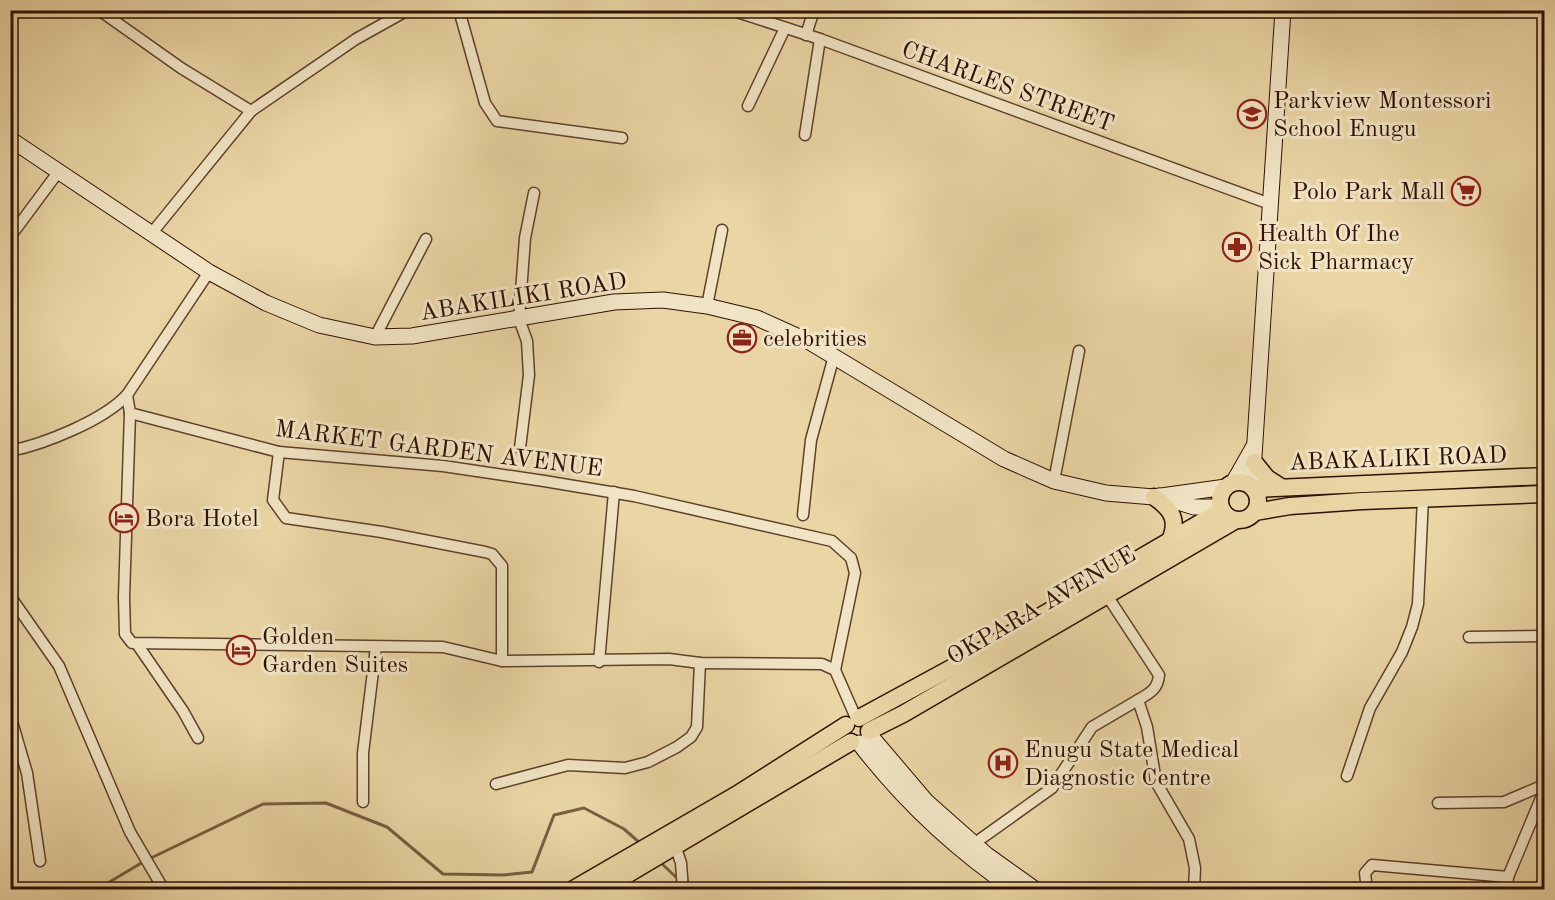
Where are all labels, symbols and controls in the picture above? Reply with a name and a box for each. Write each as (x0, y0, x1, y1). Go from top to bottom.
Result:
street label: CHARLES STREET (898, 38, 1117, 137)
place label: Parkview Montessori School Enugu (1273, 90, 1492, 142)
school or university icon: Parkview Montessori School Enugu (1236, 98, 1268, 130)
supermarket icon: Polo Park Mall (1450, 175, 1482, 207)
place label: Polo Park Mall (1292, 181, 1445, 205)
place label: Health Of Ihe Sick Pharmacy (1258, 223, 1414, 275)
pharmacy icon: Health Of Ihe Sick Pharmacy (1221, 231, 1253, 263)
street label: ABAKILIKI ROAD (418, 270, 629, 326)
office icon: celebrities (726, 322, 758, 354)
place label: celebrities (763, 328, 867, 352)
street label: MARKET GARDEN AVENUE (274, 418, 604, 482)
street label: ABAKALIKI ROAD (1289, 444, 1508, 476)
hotel icon: Bora Hotel (108, 502, 140, 534)
place label: Bora Hotel (145, 508, 259, 532)
street label: OKPARA AVENUE (944, 543, 1140, 670)
place label: Golden Garden Suites (262, 626, 408, 678)
hotel icon: Golden Garden Suites (225, 634, 257, 666)
place label: Enugu State Medical Diagnostic Centre (1024, 739, 1239, 791)
hospital icon: Enugu State Medical Diagnostic Centre (987, 747, 1019, 779)

